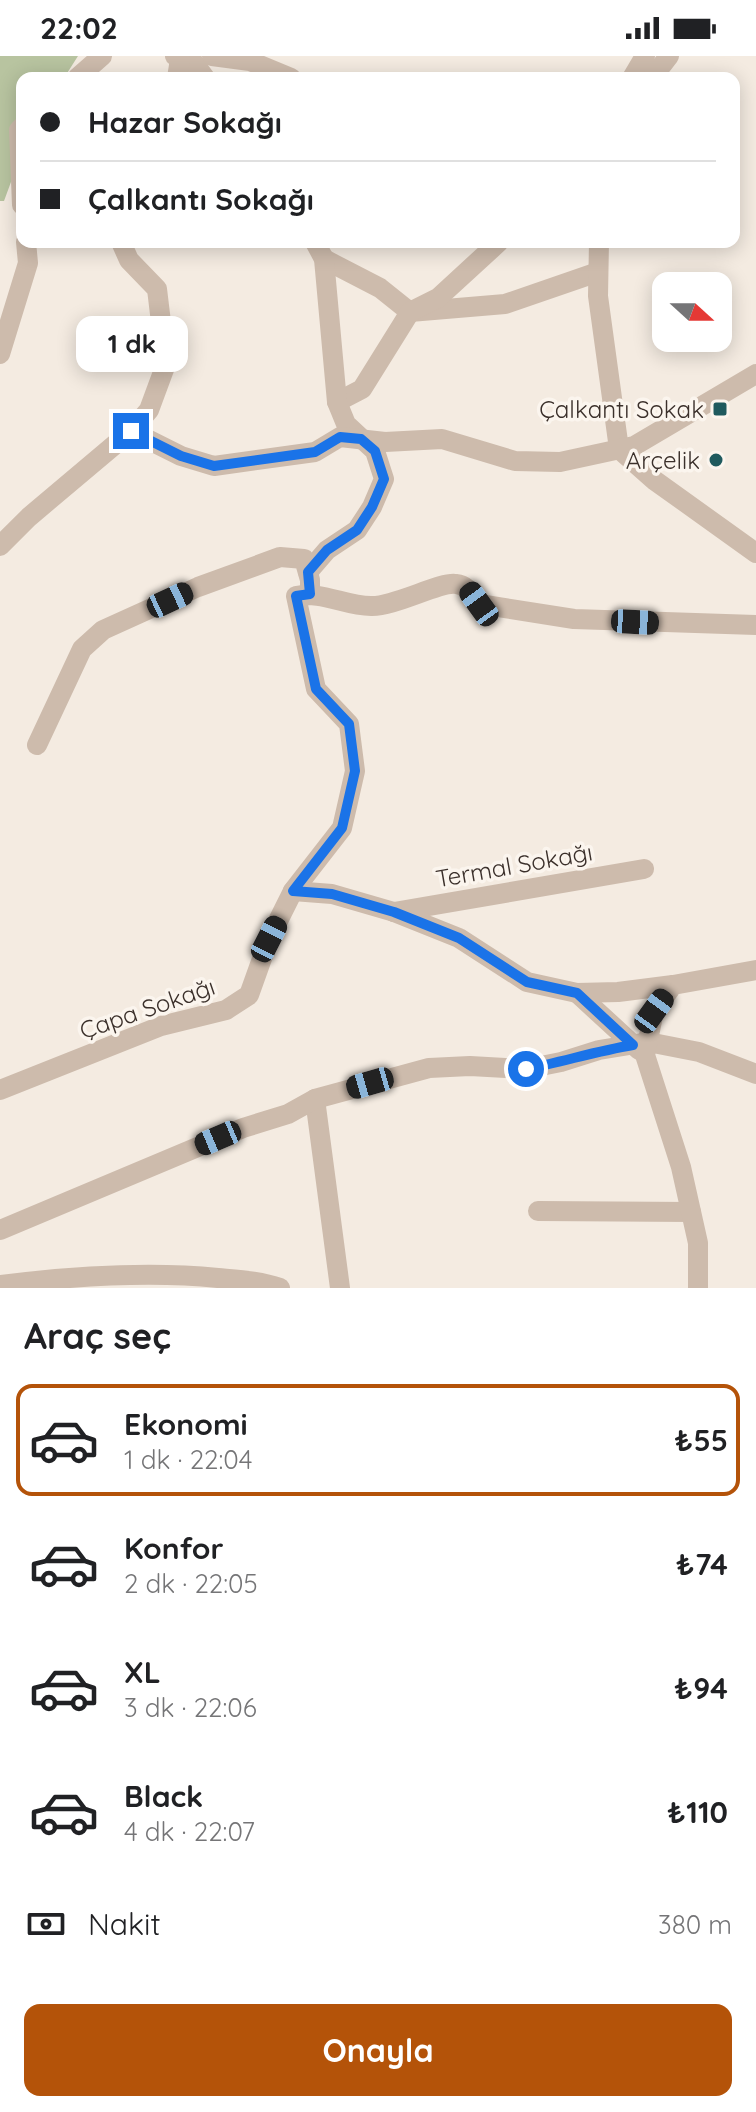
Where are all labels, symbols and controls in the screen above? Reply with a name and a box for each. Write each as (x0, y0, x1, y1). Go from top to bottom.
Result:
text: 22:02 (40, 9, 118, 47)
text: Hazar Sokağı (88, 103, 282, 141)
text: Çalkantı Sokağı (88, 180, 314, 218)
north arrow (652, 272, 732, 352)
map controls (652, 272, 732, 352)
callout: 1 dk (75, 315, 187, 371)
text: 1 dk (108, 327, 156, 360)
place label: Çalkantı Sokak (539, 394, 704, 424)
marker: Çalkantı Sokak (711, 400, 729, 418)
route end (113, 413, 149, 449)
place label: Arçelik (626, 445, 700, 475)
marker: Arçelik (707, 451, 725, 469)
car (455, 578, 503, 630)
car (143, 579, 197, 621)
car (610, 609, 660, 635)
street label: Termal Sokağı (433, 836, 595, 894)
car (247, 912, 291, 966)
street label: Çapa Sokağı (75, 971, 219, 1045)
car (630, 985, 678, 1037)
route start (508, 1051, 544, 1087)
car (344, 1065, 396, 1101)
car (191, 1118, 245, 1158)
text: Araç seç (24, 1313, 171, 1358)
icon: car (28, 1404, 100, 1476)
text: Ekonomi (124, 1405, 248, 1443)
text: ₺55 (674, 1421, 728, 1459)
text: 1 dk · 22:04 (124, 1443, 253, 1476)
icon: car (28, 1528, 100, 1600)
text: Konfor (124, 1529, 224, 1567)
text: ₺74 (676, 1545, 728, 1583)
text: 2 dk · 22:05 (124, 1567, 258, 1600)
icon: car (28, 1652, 100, 1724)
text: XL (124, 1653, 161, 1691)
text: ₺94 (674, 1669, 728, 1707)
text: 3 dk · 22:06 (124, 1691, 257, 1724)
icon: car (28, 1776, 100, 1848)
text: Black (124, 1777, 203, 1815)
text: ₺110 (667, 1793, 728, 1831)
text: 4 dk · 22:07 (124, 1815, 255, 1848)
icon: cash (24, 1902, 68, 1946)
text: Nakit (88, 1905, 161, 1943)
text: 380 m (658, 1908, 732, 1941)
button: Onayla (24, 2004, 732, 2096)

